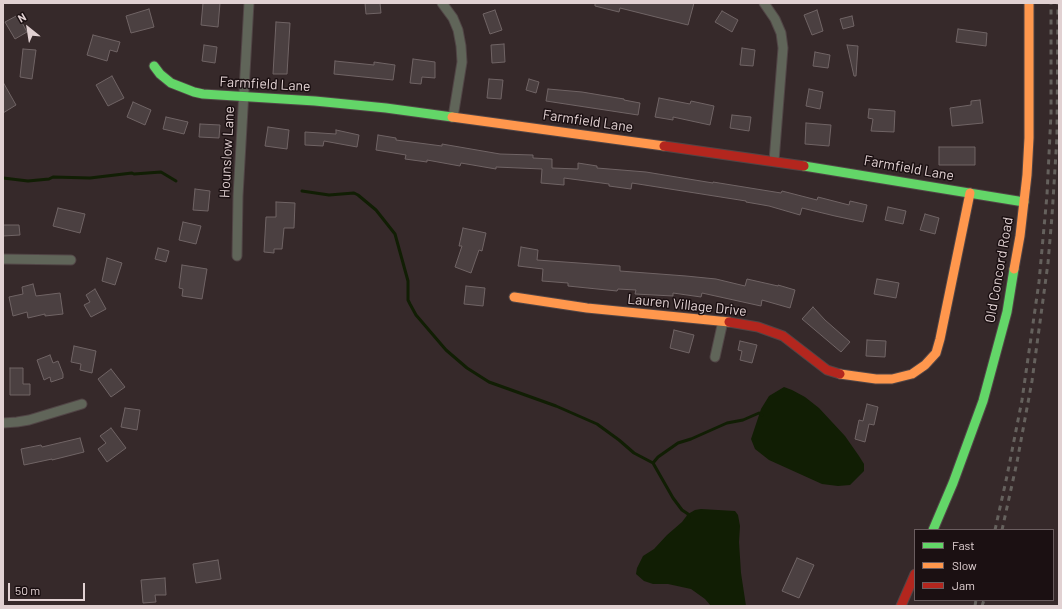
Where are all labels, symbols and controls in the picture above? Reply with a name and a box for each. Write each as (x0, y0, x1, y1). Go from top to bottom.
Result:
north arrow (8, 8, 48, 48)
text: N (15, 10, 28, 25)
street label: Farmfield Lane (219, 73, 311, 95)
street label: Hounslow Lane (216, 106, 238, 198)
street label: Farmfield Lane (542, 106, 634, 136)
street label: Farmfield Lane (863, 152, 955, 184)
street label: Old Concord Road (981, 216, 1017, 324)
street label: Lauren Village Drive (627, 290, 747, 320)
legend (914, 529, 1054, 601)
text: Fast (952, 538, 975, 552)
text: Slow (952, 558, 977, 572)
scale bar (10, 575, 87, 601)
text: Jam (952, 578, 975, 592)
text: 50 m (15, 583, 40, 597)

